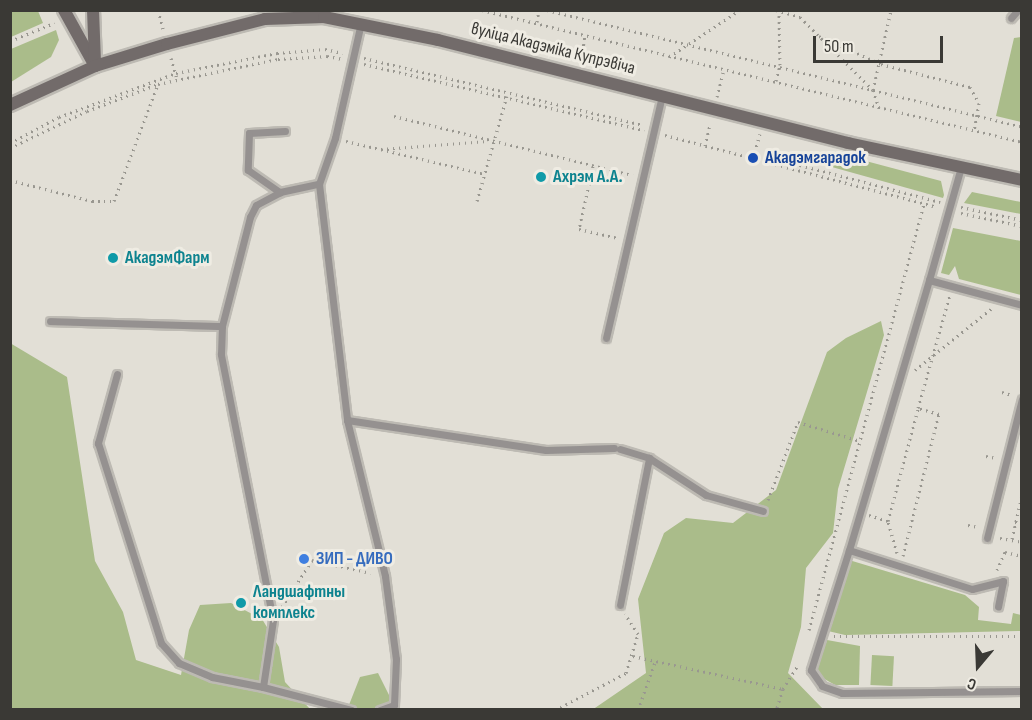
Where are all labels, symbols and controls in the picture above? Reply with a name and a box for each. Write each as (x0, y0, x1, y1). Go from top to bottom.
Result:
street label: вуліца Акадэміка Купрэвіча (469, 18, 637, 80)
scale bar (816, 24, 946, 62)
text: 50 m (824, 36, 854, 57)
place label: Акадэмгарадок (765, 147, 866, 169)
marker: Акадэмгарадок (746, 151, 760, 165)
place label: Ахрэм А.А. (553, 166, 623, 188)
marker: Ахрэм А.А. (534, 170, 548, 184)
place label: АкадэмФарм (125, 247, 209, 269)
marker: АкадэмФарм (106, 251, 120, 265)
place label: ЗИП - ДИВО (316, 548, 393, 570)
marker: ЗИП - ДИВО (297, 552, 311, 566)
place label: Ландшафтны комплекс (253, 582, 345, 624)
marker: Ландшафтны комплекс (234, 596, 248, 610)
north arrow (948, 636, 1008, 696)
text: С (965, 673, 979, 694)

